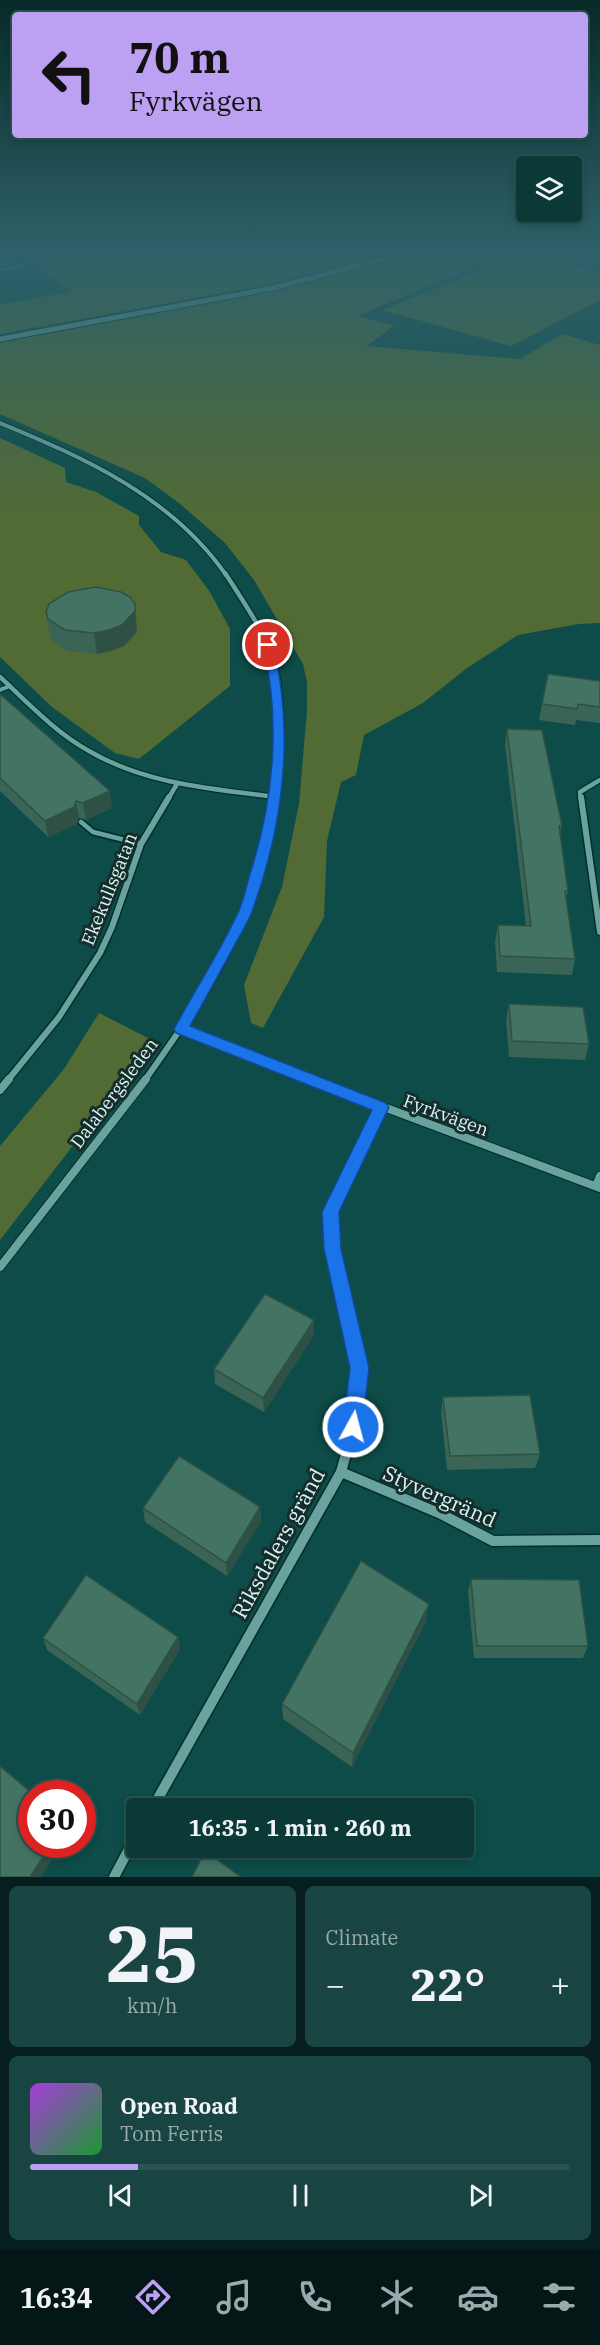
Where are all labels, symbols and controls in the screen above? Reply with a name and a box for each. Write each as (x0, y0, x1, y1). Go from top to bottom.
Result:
text: 70 m (129, 30, 230, 85)
icon: left (30, 36, 108, 114)
text: Fyrkvägen (129, 83, 263, 118)
map controls (516, 156, 582, 222)
button: layers (516, 156, 582, 222)
pin (242, 619, 293, 670)
icon: arrive (251, 628, 284, 661)
street label: Ekekullsgatan (76, 829, 142, 949)
street label: Dalabergsleden (65, 1033, 163, 1153)
street label: Fyrkvägen (400, 1089, 492, 1141)
position arrow (321, 1395, 385, 1459)
street label: Styvergränd (379, 1459, 501, 1534)
street label: Riksdalers gränd (225, 1463, 331, 1623)
speed limit sign: 30 (18, 1780, 96, 1858)
text: 16:35 · 1 min · 260 m (188, 1813, 412, 1842)
text: 25 (105, 1902, 199, 2003)
text: Climate (326, 1924, 398, 1951)
text: 22° (410, 1955, 485, 2013)
text: − (326, 1963, 345, 2006)
text: + (550, 1963, 570, 2006)
text: km/h (127, 1992, 178, 2019)
text: Open Road (120, 2091, 238, 2120)
text: Tom Ferris (120, 2120, 223, 2147)
icon: previous (104, 2179, 137, 2212)
icon: pause (284, 2179, 317, 2212)
icon: next (464, 2179, 497, 2212)
icon: directions (132, 2276, 174, 2318)
icon: music (213, 2276, 255, 2318)
icon: phone (294, 2276, 336, 2318)
icon: climate (376, 2276, 418, 2318)
icon: car (457, 2276, 499, 2318)
icon: filters (538, 2276, 580, 2318)
text: 16:34 (20, 2280, 93, 2315)

